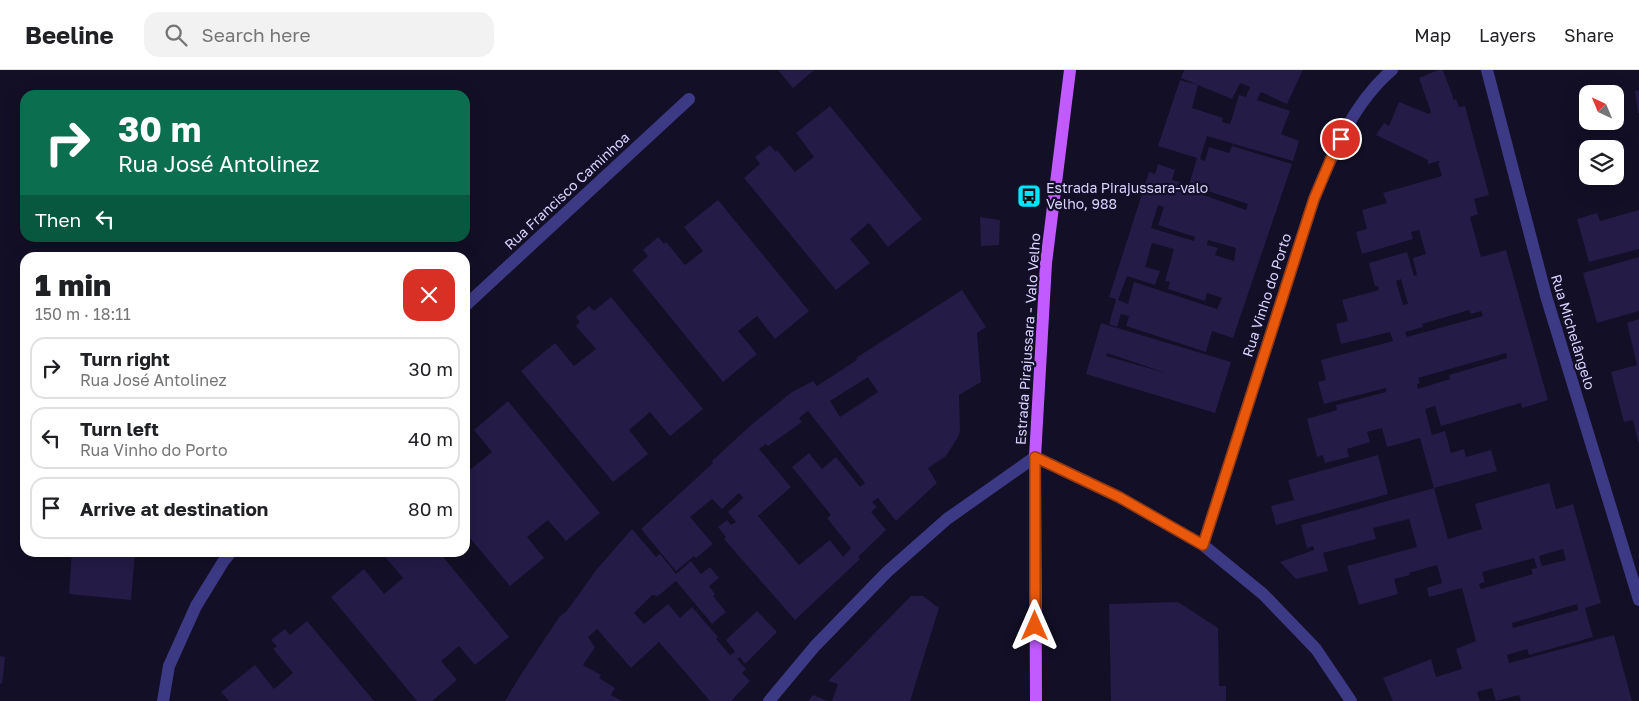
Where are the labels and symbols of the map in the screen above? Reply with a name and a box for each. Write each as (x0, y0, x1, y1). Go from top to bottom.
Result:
north arrow (1579, 85, 1624, 130)
pin (1320, 118, 1362, 160)
street label: Rua Francisco Caminhoa (501, 128, 633, 253)
place label: Estrada Pirajussara-valo Velho, 988 (1046, 179, 1208, 212)
bus stop icon: Estrada Pirajussara-valo Velho, 988 (1016, 183, 1042, 209)
street label: Rua Vinho do Porto (1238, 231, 1295, 359)
street label: Estrada Pirajussara - Valo Velho (1012, 232, 1043, 445)
street label: Rua Michelângelo (1548, 272, 1599, 392)
position arrow (1008, 599, 1060, 651)

